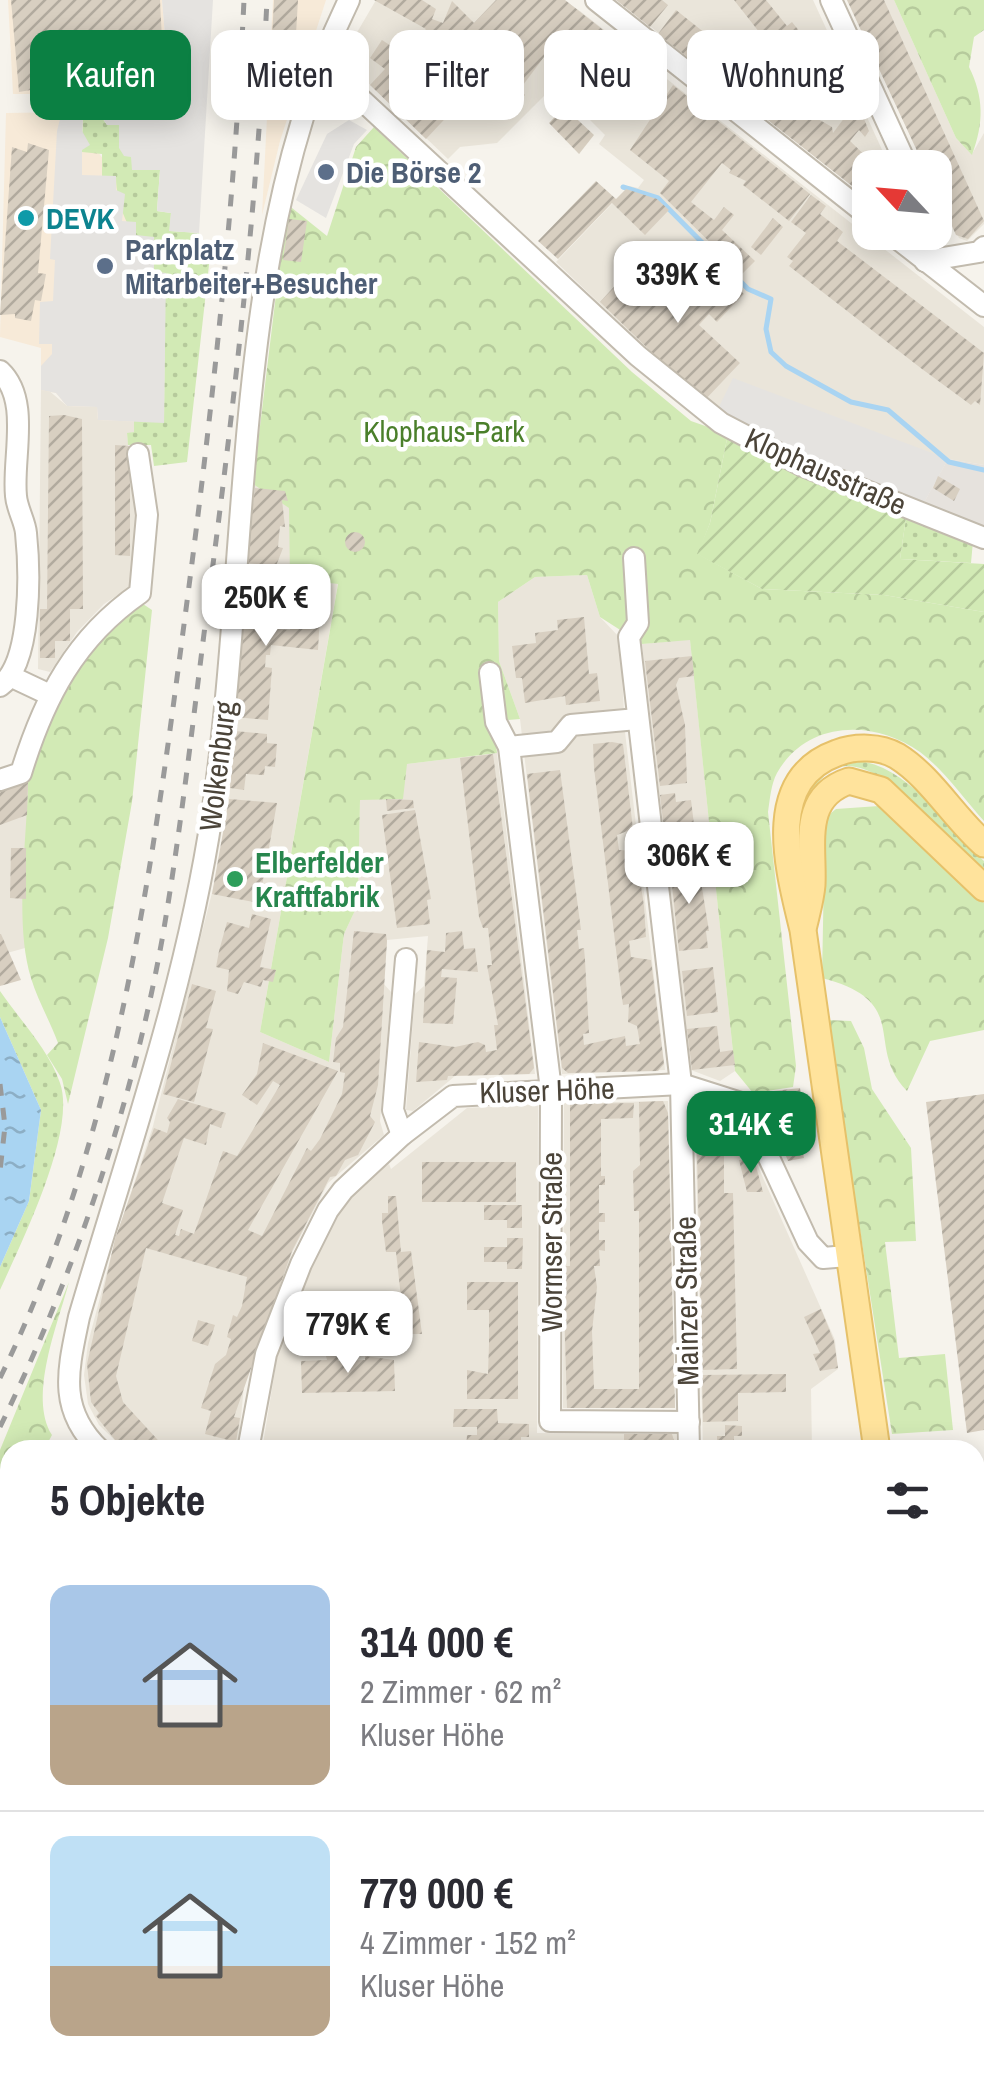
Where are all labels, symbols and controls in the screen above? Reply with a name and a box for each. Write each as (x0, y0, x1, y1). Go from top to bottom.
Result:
chip: Kaufen (30, 30, 191, 120)
chip: Mieten (211, 30, 369, 120)
chip: Filter (389, 30, 524, 120)
chip: Neu (544, 30, 667, 120)
chip: Wohnung (687, 30, 879, 120)
north arrow (852, 150, 952, 250)
map controls (852, 150, 952, 250)
place label: Die Börse 2 (346, 152, 481, 192)
marker: Die Börse 2 (315, 161, 337, 183)
place label: DEVK (46, 198, 115, 238)
marker: DEVK (15, 207, 37, 229)
place label: Parkplatz Mitarbeiter+Besucher (125, 229, 378, 303)
pin: 339K € (597, 241, 759, 326)
text: 339K € (636, 252, 720, 295)
marker: Parkplatz Mitarbeiter+Besucher (94, 255, 116, 277)
park label: Klophaus-Park (363, 411, 525, 451)
street label: Klophausstraße (739, 418, 913, 524)
pin: 250K € (185, 564, 347, 649)
text: 250K € (224, 575, 308, 618)
street label: Wolkenburg (189, 698, 245, 833)
pin: 306K € (608, 822, 770, 907)
text: 306K € (647, 833, 731, 876)
place label: Elberfelder Kraftfabrik (255, 842, 384, 916)
marker: Elberfelder Kraftfabrik (224, 868, 246, 890)
street label: Kluser Höhe (479, 1068, 615, 1112)
pin: 314K € (670, 1091, 832, 1176)
text: 314K € (709, 1102, 793, 1145)
street label: Wormser Straße (531, 1152, 571, 1332)
street label: Mainzer Straße (665, 1216, 707, 1386)
pin: 779K € (267, 1291, 429, 1376)
text: 779K € (306, 1302, 390, 1345)
text: 5 Objekte (50, 1472, 205, 1528)
icon: filters (880, 1473, 935, 1528)
text: 314 000 € (360, 1614, 513, 1670)
icon: home (130, 1625, 250, 1745)
text: 2 Zimmer · 62 m² (360, 1670, 561, 1713)
text: Kluser Höhe (360, 1713, 504, 1756)
text: 779 000 € (360, 1865, 513, 1921)
icon: home (130, 1876, 250, 1996)
text: 4 Zimmer · 152 m² (360, 1921, 576, 1964)
text: Kluser Höhe (360, 1964, 504, 2007)

